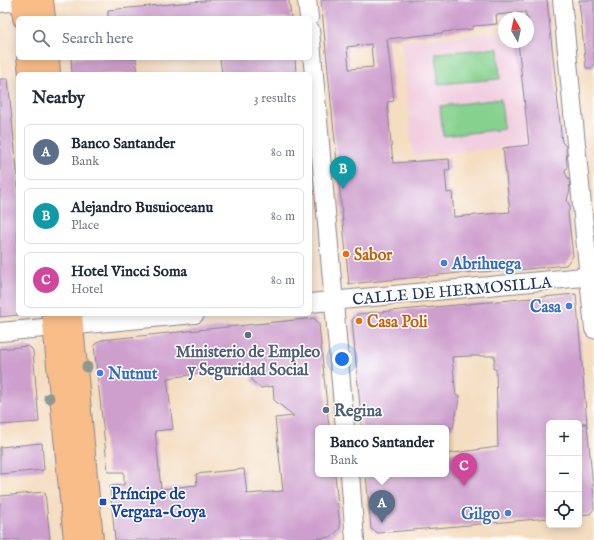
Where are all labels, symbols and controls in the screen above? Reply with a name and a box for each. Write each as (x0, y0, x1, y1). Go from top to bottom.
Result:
north arrow (498, 12, 534, 48)
search box (16, 16, 312, 60)
icon: search (30, 27, 52, 49)
text: Search here (62, 29, 133, 48)
text: Nearby (32, 88, 85, 109)
text: 3 results (254, 90, 296, 107)
text: Banco Santander (71, 134, 175, 153)
text: A (42, 144, 50, 161)
text: 80 m (271, 144, 295, 161)
text: Bank (71, 153, 99, 170)
pin: B (330, 156, 356, 189)
text: Alejandro Busuioceanu (71, 198, 213, 217)
text: B (42, 208, 50, 225)
text: 80 m (271, 208, 295, 225)
text: Place (71, 217, 99, 234)
place label: Sabor (354, 246, 392, 266)
marker: Sabor (341, 249, 351, 259)
place label: Abrihuega (451, 255, 522, 275)
marker: Abrihuega (439, 258, 449, 268)
text: Hotel Vincci Soma (71, 262, 187, 281)
text: C (41, 272, 51, 289)
text: 80 m (271, 272, 295, 289)
street label: CALLE DE HERMOSILLA (351, 273, 554, 311)
text: Hotel (71, 281, 103, 298)
place label: Casa (530, 298, 562, 318)
marker: Casa (564, 301, 574, 311)
place label: Casa Poli (367, 313, 428, 333)
marker: Casa Poli (354, 316, 364, 326)
marker: Ministerio de Empleo y Seguridad Social (243, 330, 253, 340)
place label: Ministerio de Empleo y Seguridad Social (176, 343, 321, 381)
your location (332, 349, 352, 369)
place label: Nutnut (107, 365, 158, 385)
marker: Nutnut (95, 368, 105, 378)
place label: Regina (334, 402, 383, 422)
marker: Regina (321, 405, 331, 415)
map controls (546, 420, 582, 528)
button: + (546, 420, 582, 456)
popup (315, 425, 449, 477)
text: Banco Santander (330, 433, 434, 452)
text: Bank (330, 452, 358, 469)
pin: C (451, 453, 477, 486)
button: − (546, 456, 582, 492)
place label: Príncipe de Vergara-Goya (110, 485, 207, 523)
pin: A (369, 490, 395, 523)
button: locate (546, 492, 582, 528)
marker: Príncipe de Vergara-Goya (98, 497, 108, 507)
place label: Gilgo (461, 505, 500, 525)
marker: Gilgo (503, 508, 513, 518)

